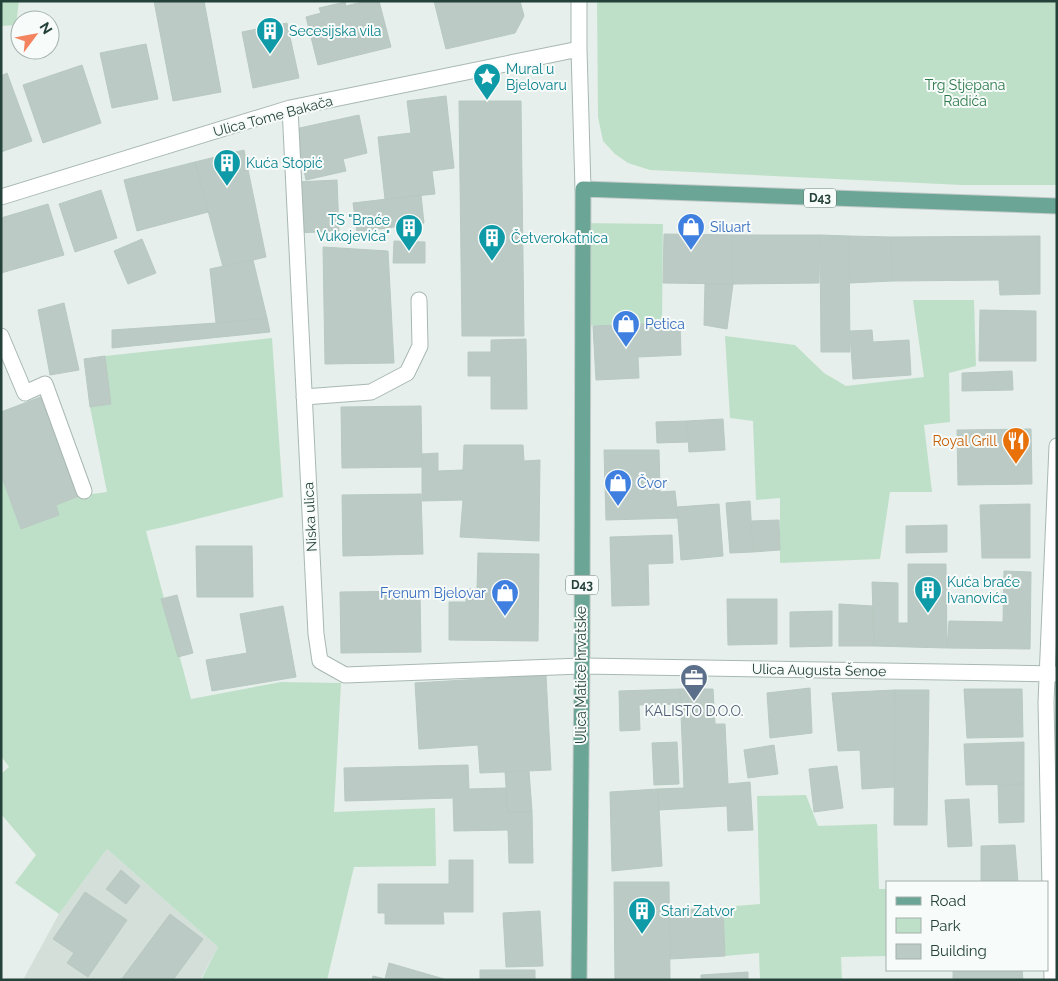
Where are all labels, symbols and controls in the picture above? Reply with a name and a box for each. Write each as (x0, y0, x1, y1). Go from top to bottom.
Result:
north arrow (10, 10, 60, 60)
building icon: Secesijska vila (255, 16, 285, 55)
text: N (36, 19, 56, 37)
place label: Secesijska vila (289, 23, 381, 39)
place label: Mural u Bjelovaru (506, 61, 567, 93)
place icon: Mural u Bjelovaru (472, 62, 502, 101)
park label: Trg Stjepana Radića (925, 77, 1005, 109)
street label: Ulica Tome Bakača (211, 92, 335, 140)
building icon: Kuća Stopić (212, 148, 242, 187)
place label: Kuća Stopić (246, 155, 323, 171)
road number: D43 (804, 188, 836, 208)
place label: TS "Braće Vukojevića" (316, 212, 390, 244)
shop icon: Siluart (676, 212, 706, 251)
building icon: TS "Braće Vukojevića" (394, 213, 424, 252)
place label: Siluart (710, 219, 751, 235)
building icon: Četverokatnica (477, 223, 507, 262)
place label: Četverokatnica (511, 228, 608, 246)
shop icon: Petica (611, 309, 641, 348)
place label: Petica (645, 316, 685, 332)
restaurant icon: Royal Grill (1001, 426, 1031, 465)
place label: Royal Grill (932, 433, 997, 449)
shop icon: Čvor (603, 468, 633, 507)
place label: Čvor (637, 473, 667, 491)
street label: Niska ulica (300, 482, 320, 552)
place label: Kuća braće Ivanovića (947, 574, 1020, 606)
building icon: Kuća braće Ivanovića (913, 575, 943, 614)
road number: D43 (566, 576, 598, 594)
shop icon: Frenum Bjelovar (490, 578, 520, 617)
place label: Frenum Bjelovar (380, 585, 486, 601)
street label: Ulica Matice hrvatske (573, 606, 589, 744)
street label: Ulica Augusta Šenoe (752, 659, 886, 679)
office icon: KALISTO D.O.O. (679, 663, 709, 702)
place label: KALISTO D.O.O. (645, 703, 743, 719)
legend (886, 881, 1048, 971)
text: Road (930, 892, 966, 910)
building icon: Stari Zatvor (627, 896, 657, 935)
place label: Stari Zatvor (661, 903, 735, 919)
text: Park (930, 917, 961, 935)
text: Building (930, 942, 987, 960)

